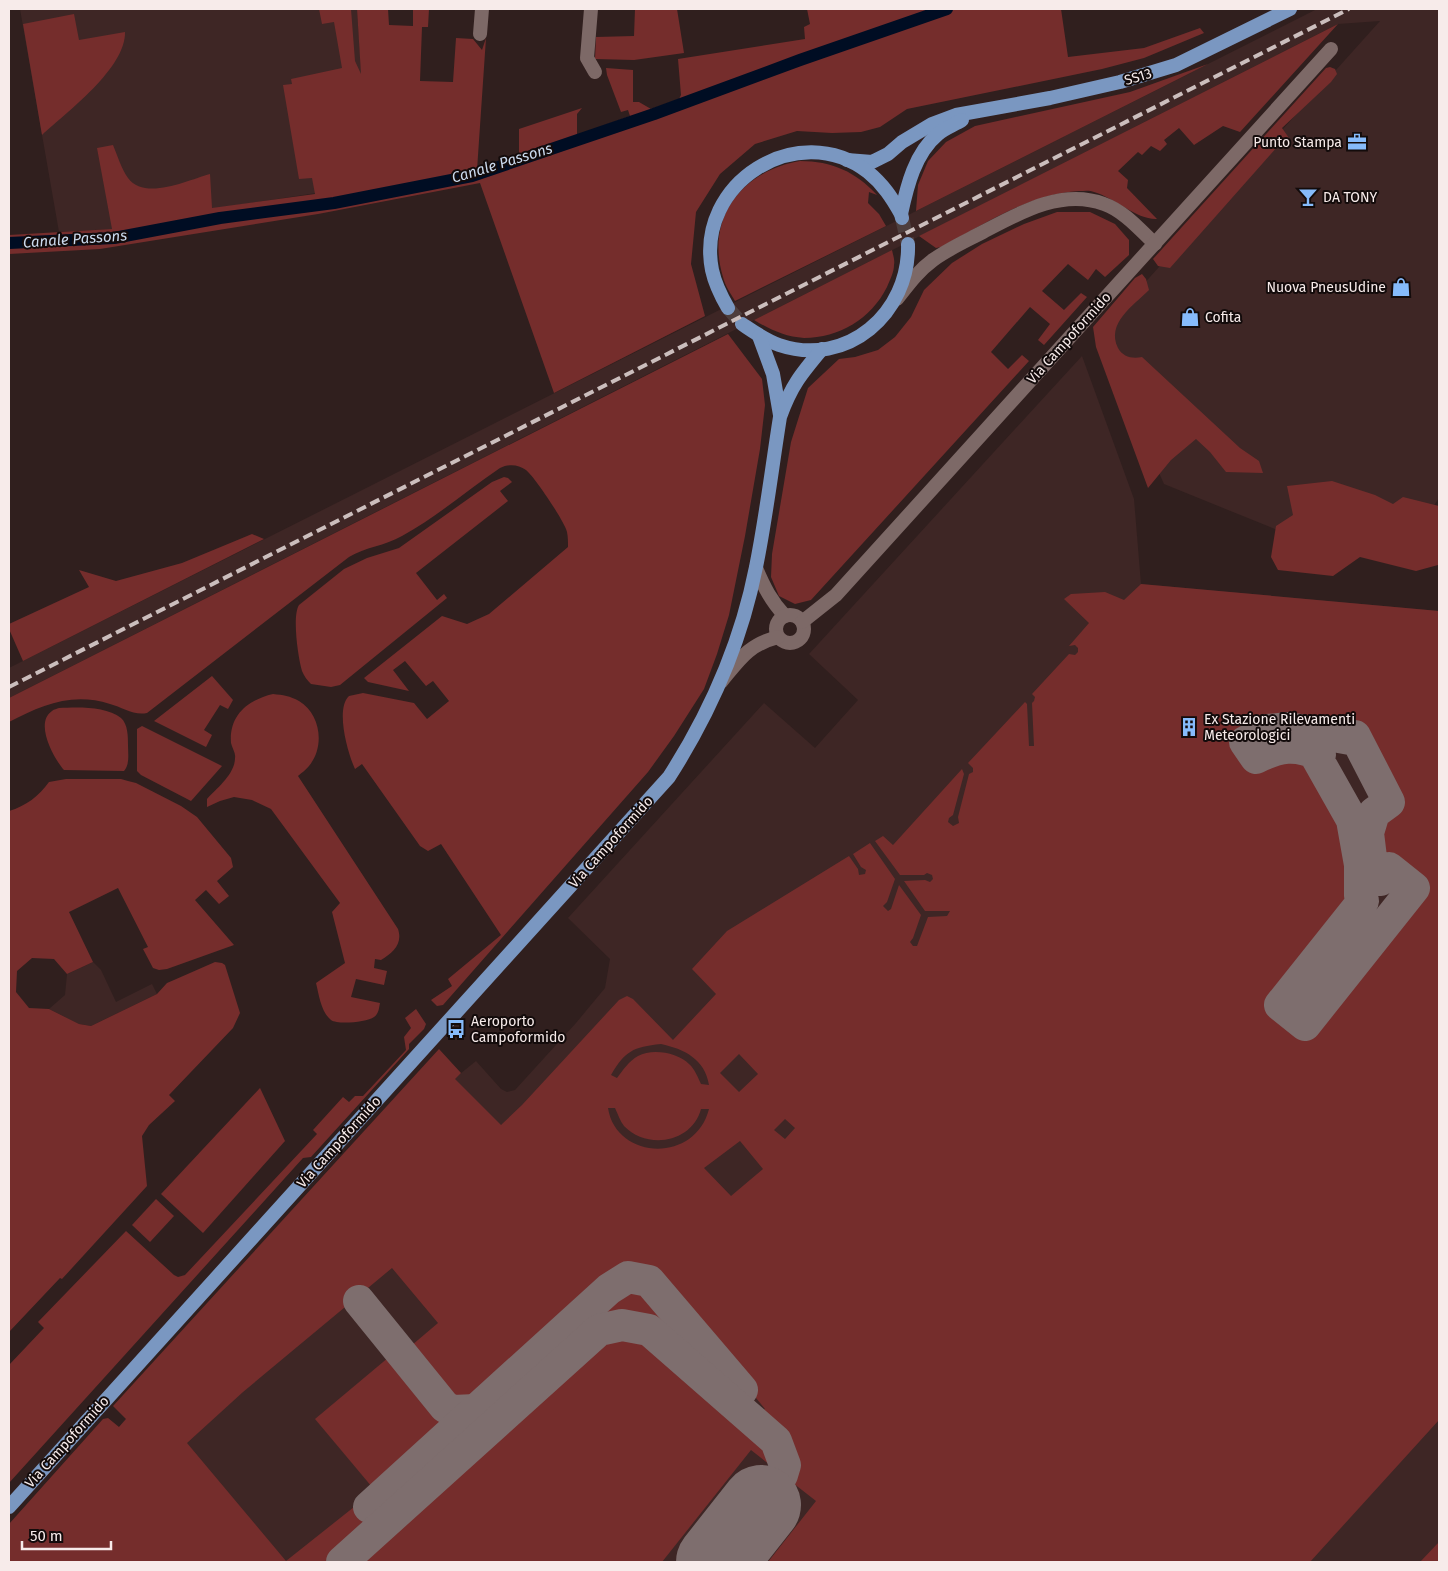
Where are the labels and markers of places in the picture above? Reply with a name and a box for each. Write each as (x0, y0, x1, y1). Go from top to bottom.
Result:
office icon: Punto Stampa (1346, 131, 1368, 153)
place label: Punto Stampa (1253, 134, 1342, 151)
bar icon: DA TONY (1297, 186, 1319, 208)
place label: DA TONY (1323, 189, 1378, 206)
shop icon: Nuova PneusUdine (1390, 276, 1412, 298)
place label: Nuova PneusUdine (1266, 279, 1386, 296)
shop icon: Cofita (1179, 306, 1201, 328)
place label: Cofita (1205, 309, 1241, 326)
place label: Ex Stazione Rilevamenti Meteorologici (1204, 711, 1355, 744)
building icon: Ex Stazione Rilevamenti Meteorologici (1178, 716, 1200, 738)
place label: Aeroporto Campoformido (471, 1013, 565, 1046)
bus stop icon: Aeroporto Campoformido (445, 1018, 467, 1040)

